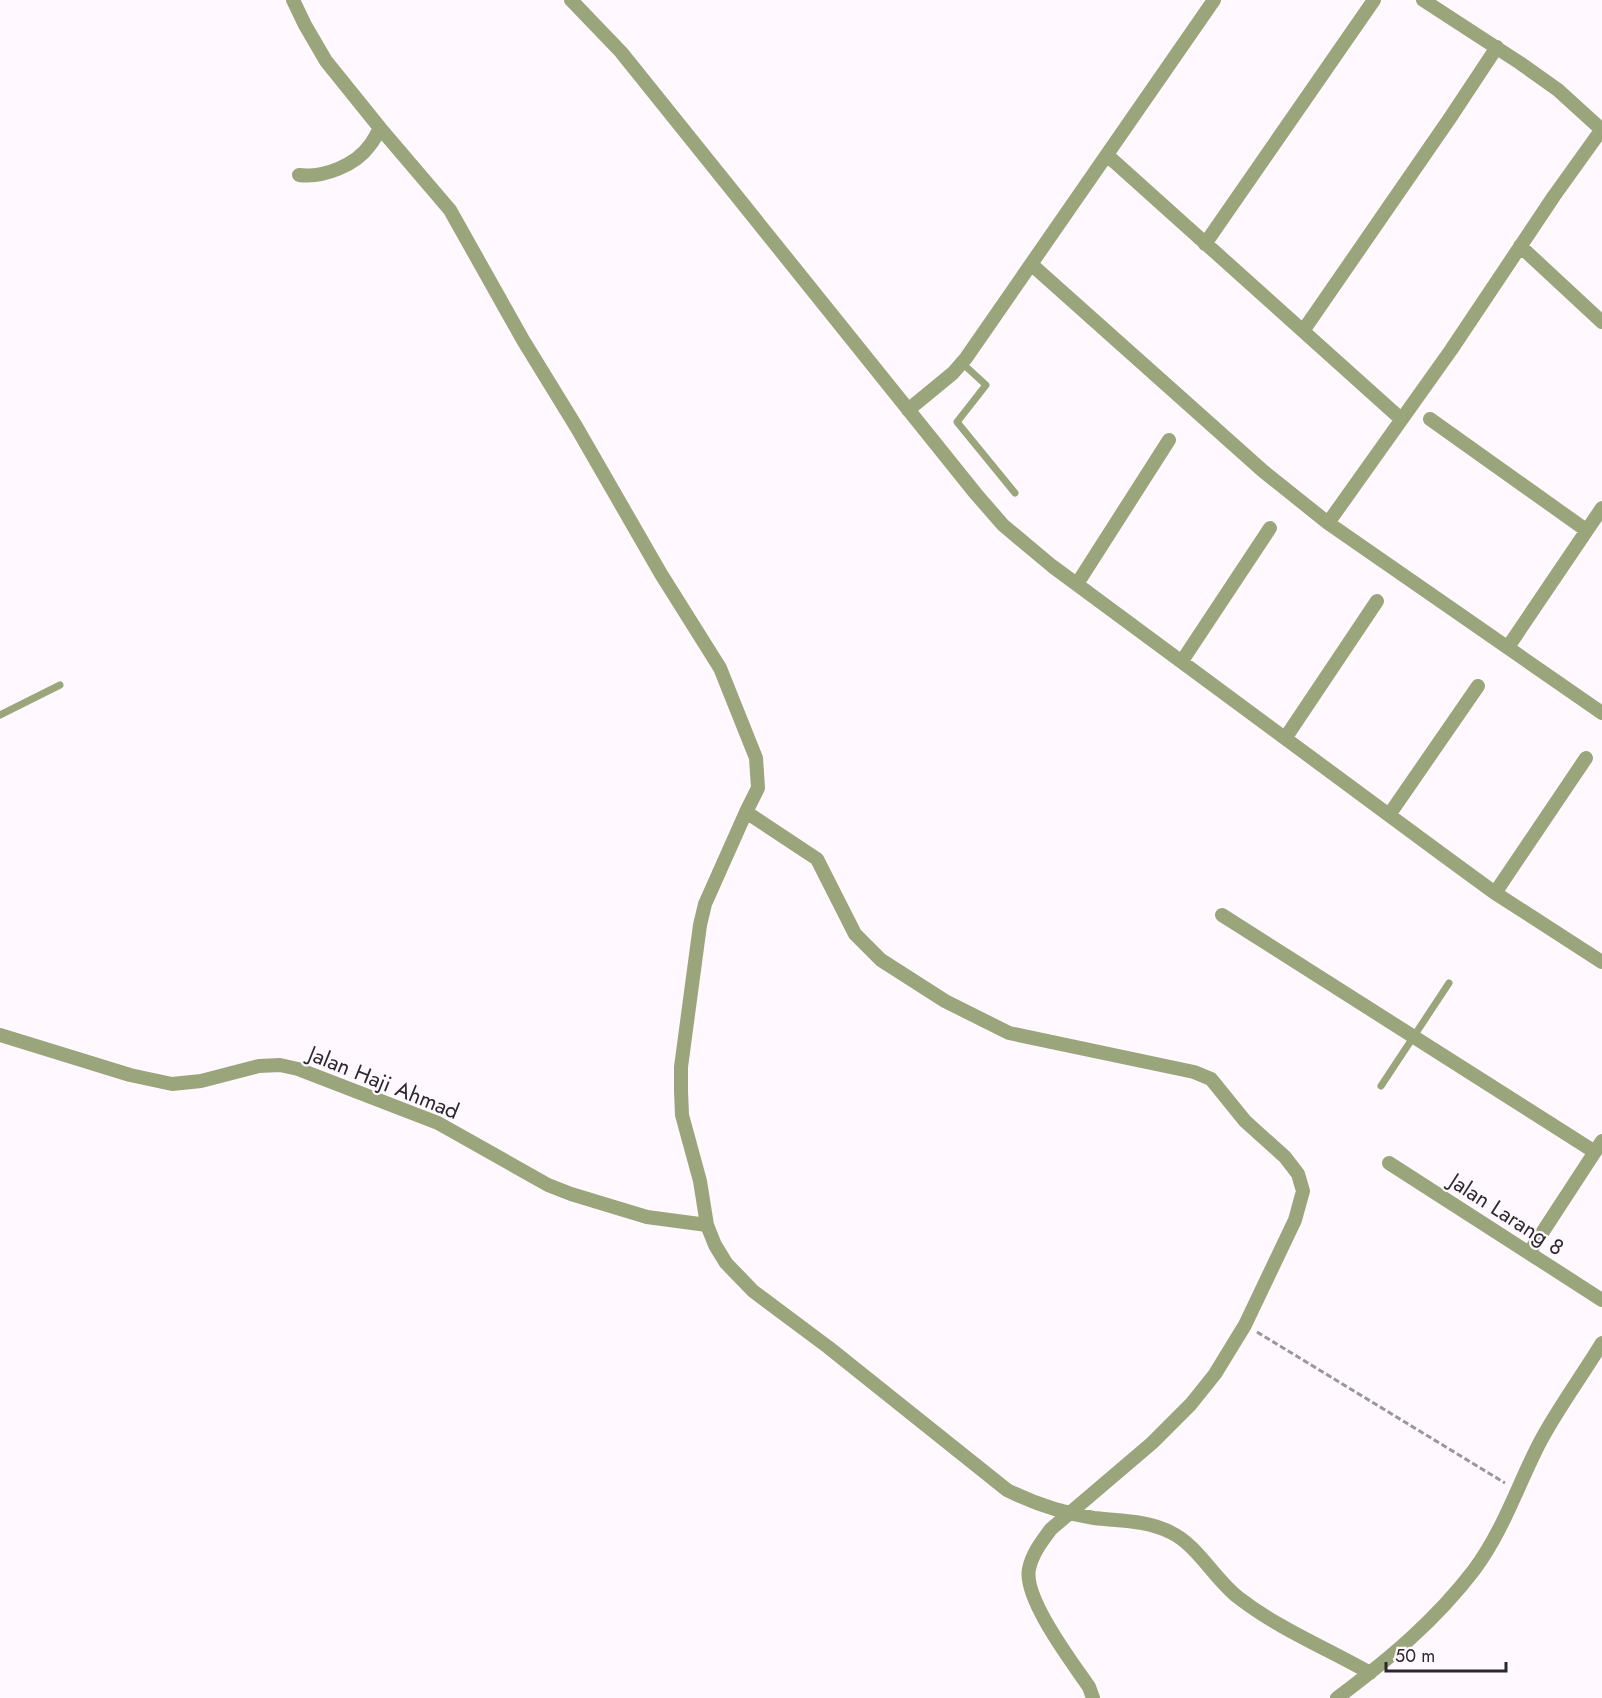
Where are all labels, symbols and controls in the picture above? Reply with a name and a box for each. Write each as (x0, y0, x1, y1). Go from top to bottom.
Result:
street label: Jalan Haji Ahmad (301, 1036, 464, 1127)
street label: Jalan Larang 8 (1441, 1163, 1571, 1263)
scale bar (1386, 1635, 1506, 1673)
text: 50 m (1395, 1643, 1435, 1669)

